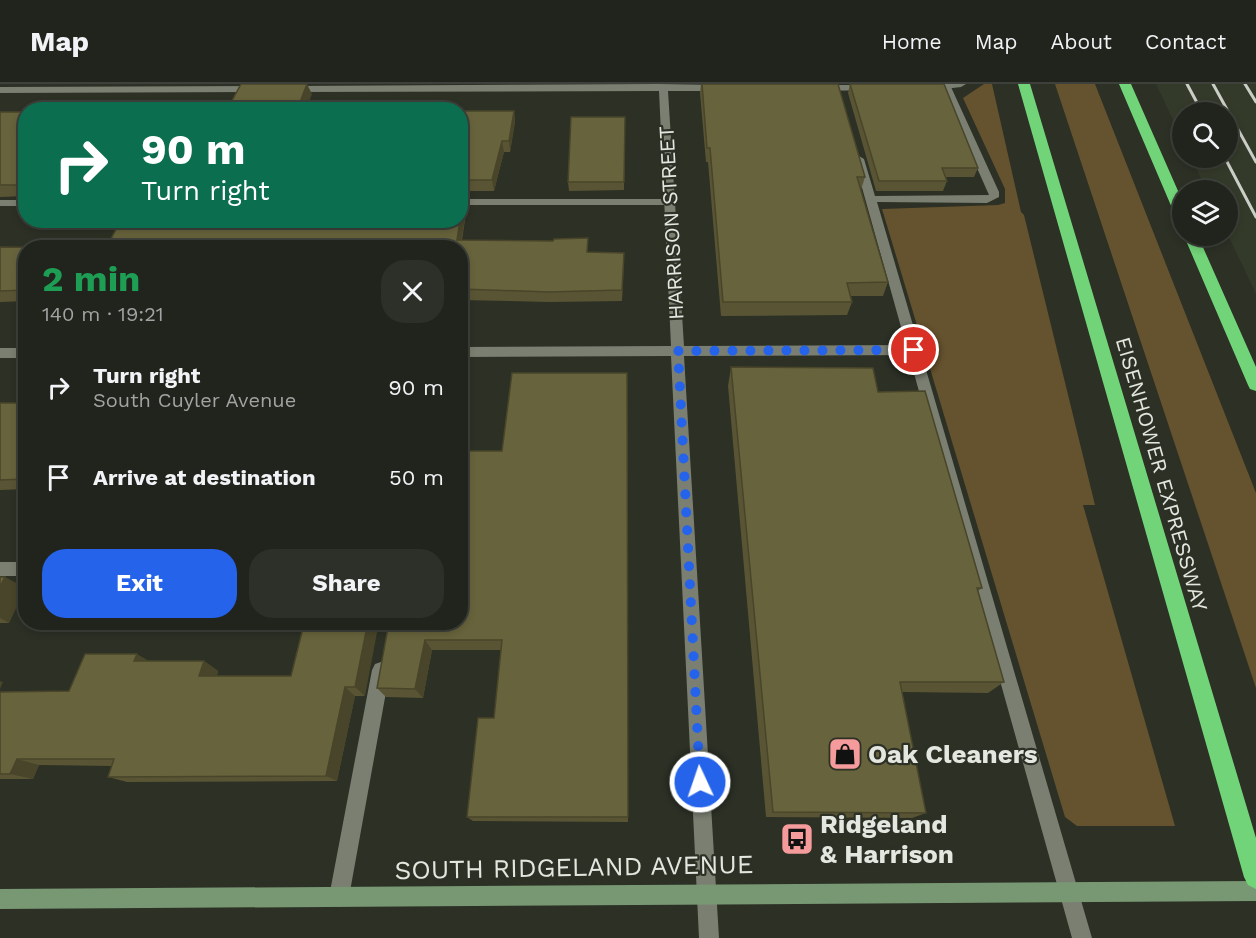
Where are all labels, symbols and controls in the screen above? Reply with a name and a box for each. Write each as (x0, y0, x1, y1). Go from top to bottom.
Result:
text: Map (30, 25, 89, 58)
text: Home (882, 29, 942, 54)
text: Map (975, 29, 1018, 54)
text: About (1051, 29, 1112, 54)
text: Contact (1145, 29, 1226, 54)
map controls (1172, 102, 1238, 246)
button: search (1172, 102, 1238, 168)
text: 90 m (141, 125, 245, 174)
street label: HARRISON STREET (653, 125, 689, 321)
icon: right (42, 126, 120, 204)
text: Turn right (141, 175, 270, 207)
button: layers (1172, 180, 1238, 246)
text: 2 min (42, 258, 140, 300)
button: close (381, 260, 444, 323)
text: 140 m · 19:21 (42, 302, 164, 326)
pin (888, 324, 939, 375)
icon: arrive (897, 333, 930, 366)
street label: EISENHOWER EXPRESSWAY (1111, 334, 1213, 614)
text: Turn right (93, 363, 200, 388)
icon: right (42, 371, 75, 404)
text: 90 m (388, 375, 444, 400)
text: South Cuyler Avenue (93, 388, 296, 412)
icon: arrive (42, 461, 75, 494)
text: Arrive at destination (93, 465, 316, 490)
text: 50 m (389, 465, 444, 490)
button: Exit (42, 549, 237, 618)
button: Share (249, 549, 444, 618)
shop icon: Oak Cleaners (827, 736, 863, 772)
place label: Oak Cleaners (868, 739, 1038, 769)
position arrow (668, 750, 732, 814)
place label: Ridgeland & Harrison (820, 809, 954, 869)
bus stop icon: Ridgeland & Harrison (779, 821, 815, 857)
street label: SOUTH RIDGELAND AVENUE (394, 849, 754, 885)

